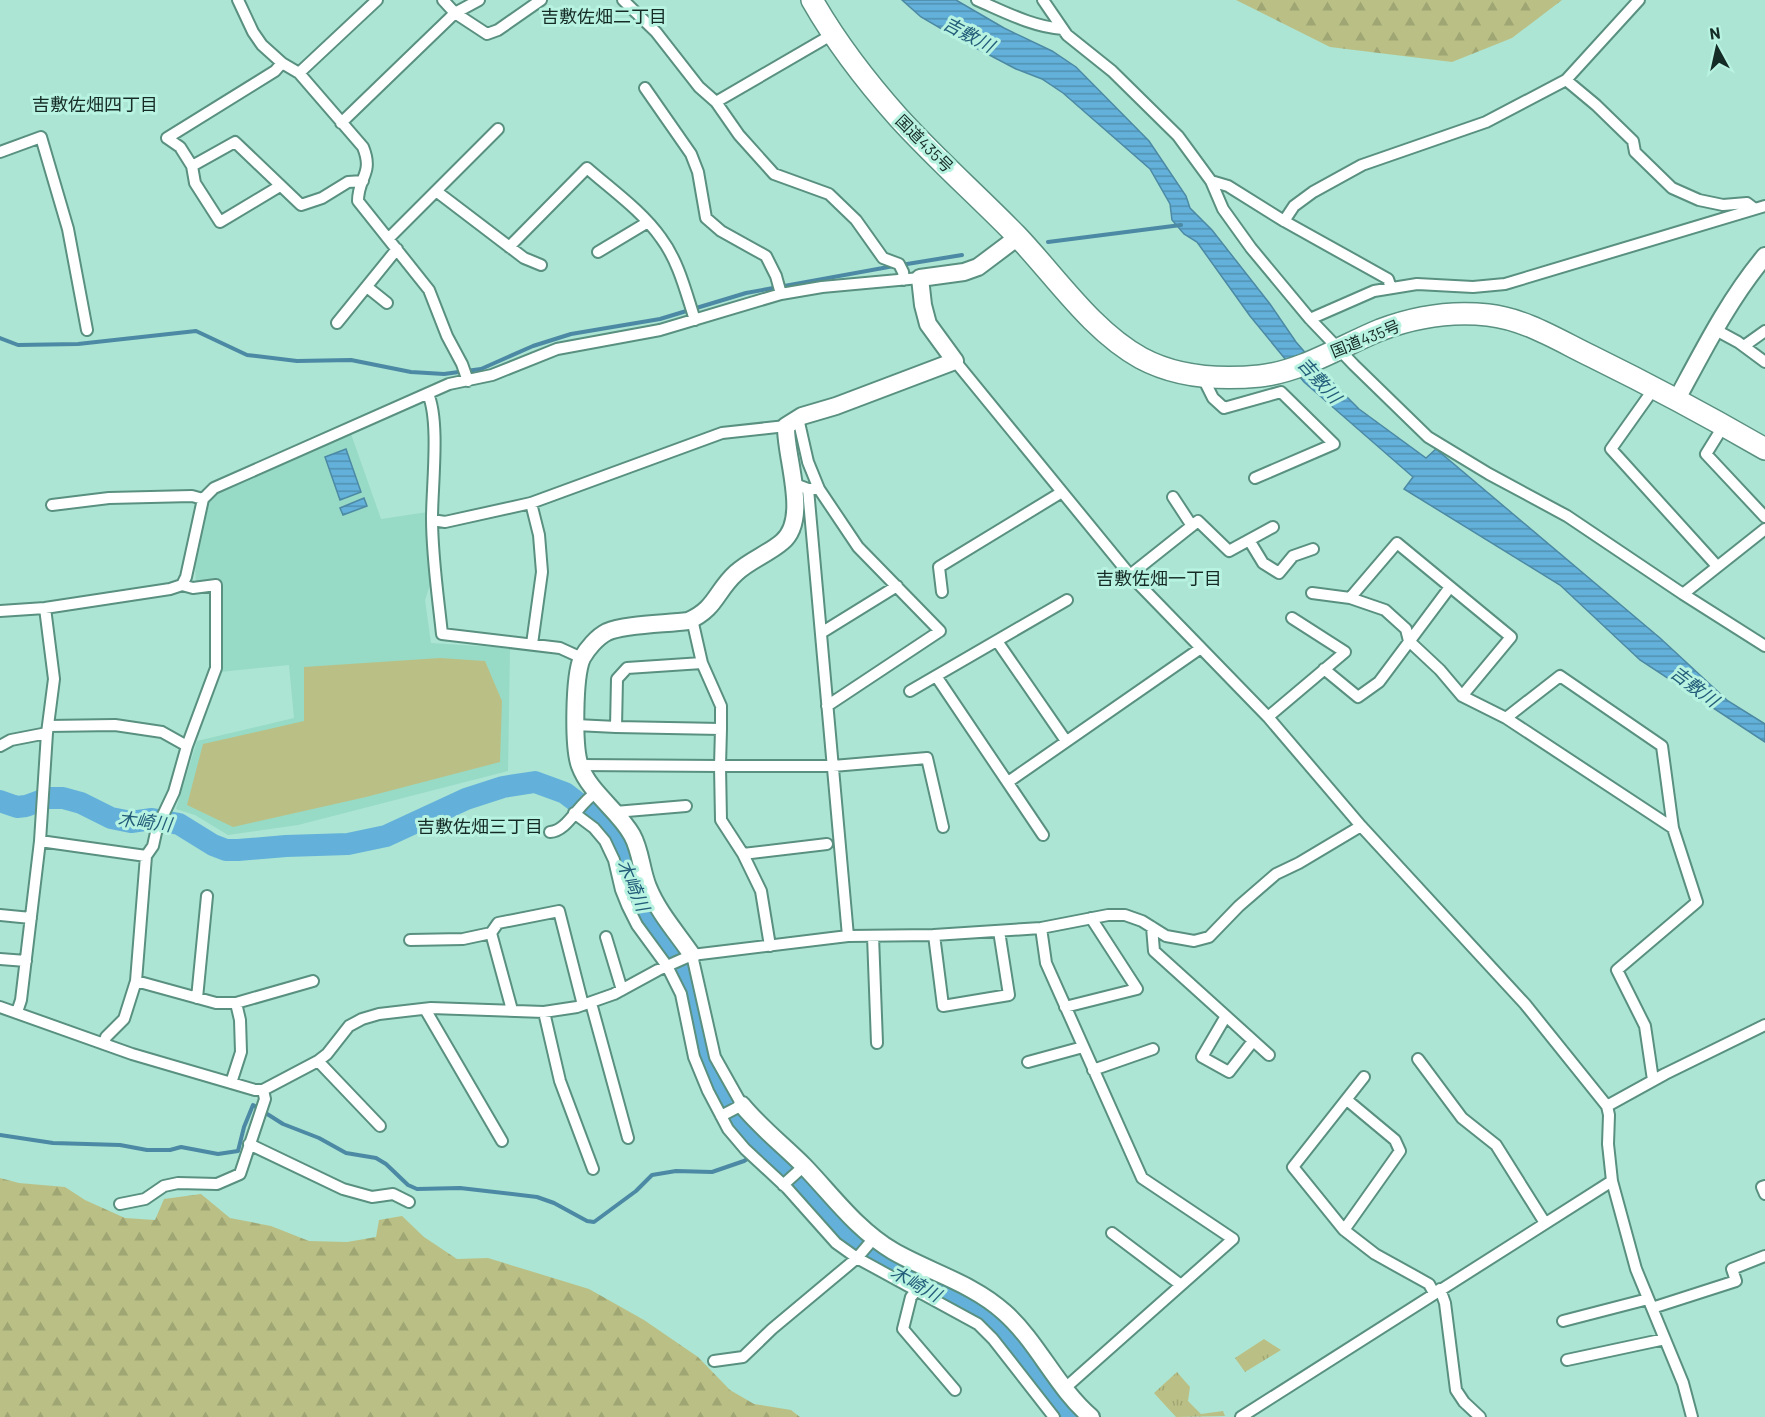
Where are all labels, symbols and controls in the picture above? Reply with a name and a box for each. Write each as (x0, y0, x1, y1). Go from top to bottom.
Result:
district label: 吉敷佐畑二丁目 (541, 5, 667, 27)
water label: 吉敷川 (940, 12, 1000, 57)
north arrow (1687, 18, 1747, 78)
text: N (1708, 23, 1721, 43)
district label: 吉敷佐畑四丁目 (32, 93, 158, 115)
street label: 国道435号 (892, 110, 958, 176)
street label: 国道435号 (1327, 315, 1403, 361)
water label: 吉敷川 (1294, 353, 1348, 409)
district label: 吉敷佐畑一丁目 (1096, 567, 1222, 589)
water label: 吉敷川 (1667, 661, 1725, 712)
water label: 木崎川 (117, 807, 175, 835)
district label: 吉敷佐畑三丁目 (417, 815, 543, 837)
water label: 木崎川 (613, 856, 655, 916)
water label: 木崎川 (887, 1260, 947, 1307)

